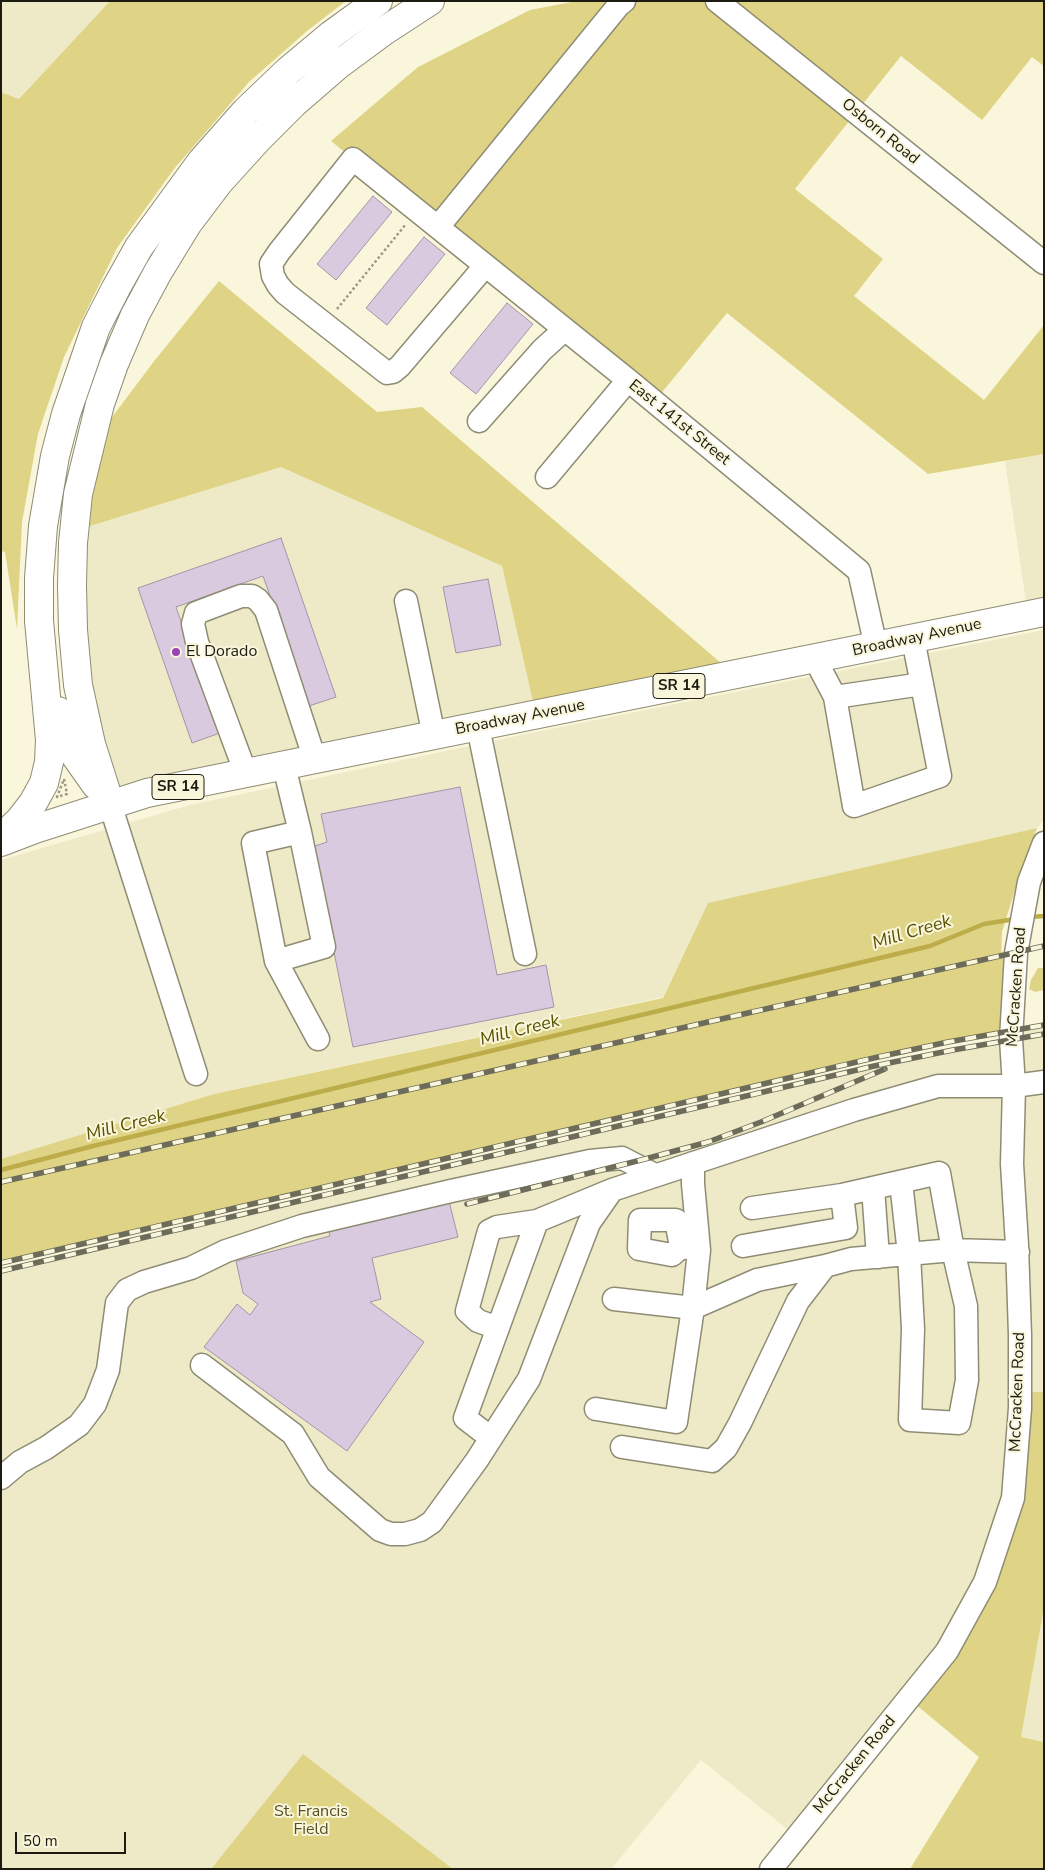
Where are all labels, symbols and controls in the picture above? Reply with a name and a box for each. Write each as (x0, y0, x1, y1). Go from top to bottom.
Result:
street label: Osborn Road (837, 95, 923, 169)
street label: East 141st Street (624, 376, 734, 470)
street label: Broadway Avenue (851, 615, 983, 661)
place label: El Dorado (186, 642, 257, 662)
marker: El Dorado (170, 646, 182, 658)
road number: SR 14 (653, 674, 705, 698)
street label: Broadway Avenue (454, 696, 586, 740)
road number: SR 14 (152, 774, 204, 800)
water label: Mill Creek (870, 911, 954, 955)
street label: McCracken Road (1003, 926, 1031, 1048)
water label: Mill Creek (478, 1011, 562, 1051)
water label: Mill Creek (84, 1106, 168, 1146)
street label: McCracken Road (1006, 1332, 1030, 1452)
street label: McCracken Road (810, 1712, 900, 1818)
park label: St. Francis Field (274, 1802, 348, 1840)
scale bar (18, 1822, 129, 1854)
text: 50 m (23, 1831, 58, 1851)

